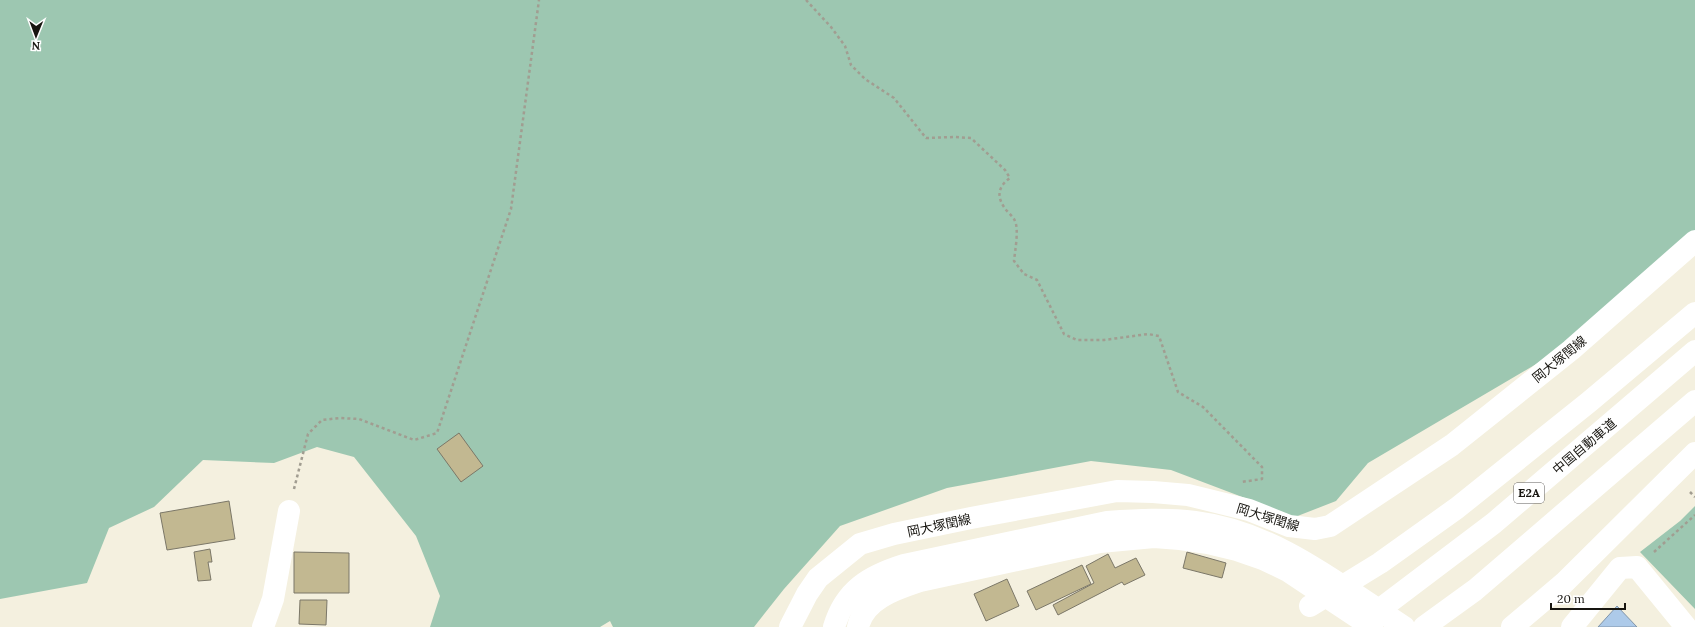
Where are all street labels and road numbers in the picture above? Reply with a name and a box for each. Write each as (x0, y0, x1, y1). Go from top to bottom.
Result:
street label: 岡大塚閏線 (1529, 332, 1590, 386)
street label: 中国自動車道 (1549, 415, 1620, 478)
road number: E2A (1514, 483, 1544, 503)
street label: 岡大塚閏線 (1234, 500, 1301, 535)
street label: 岡大塚閏線 (906, 510, 973, 541)

